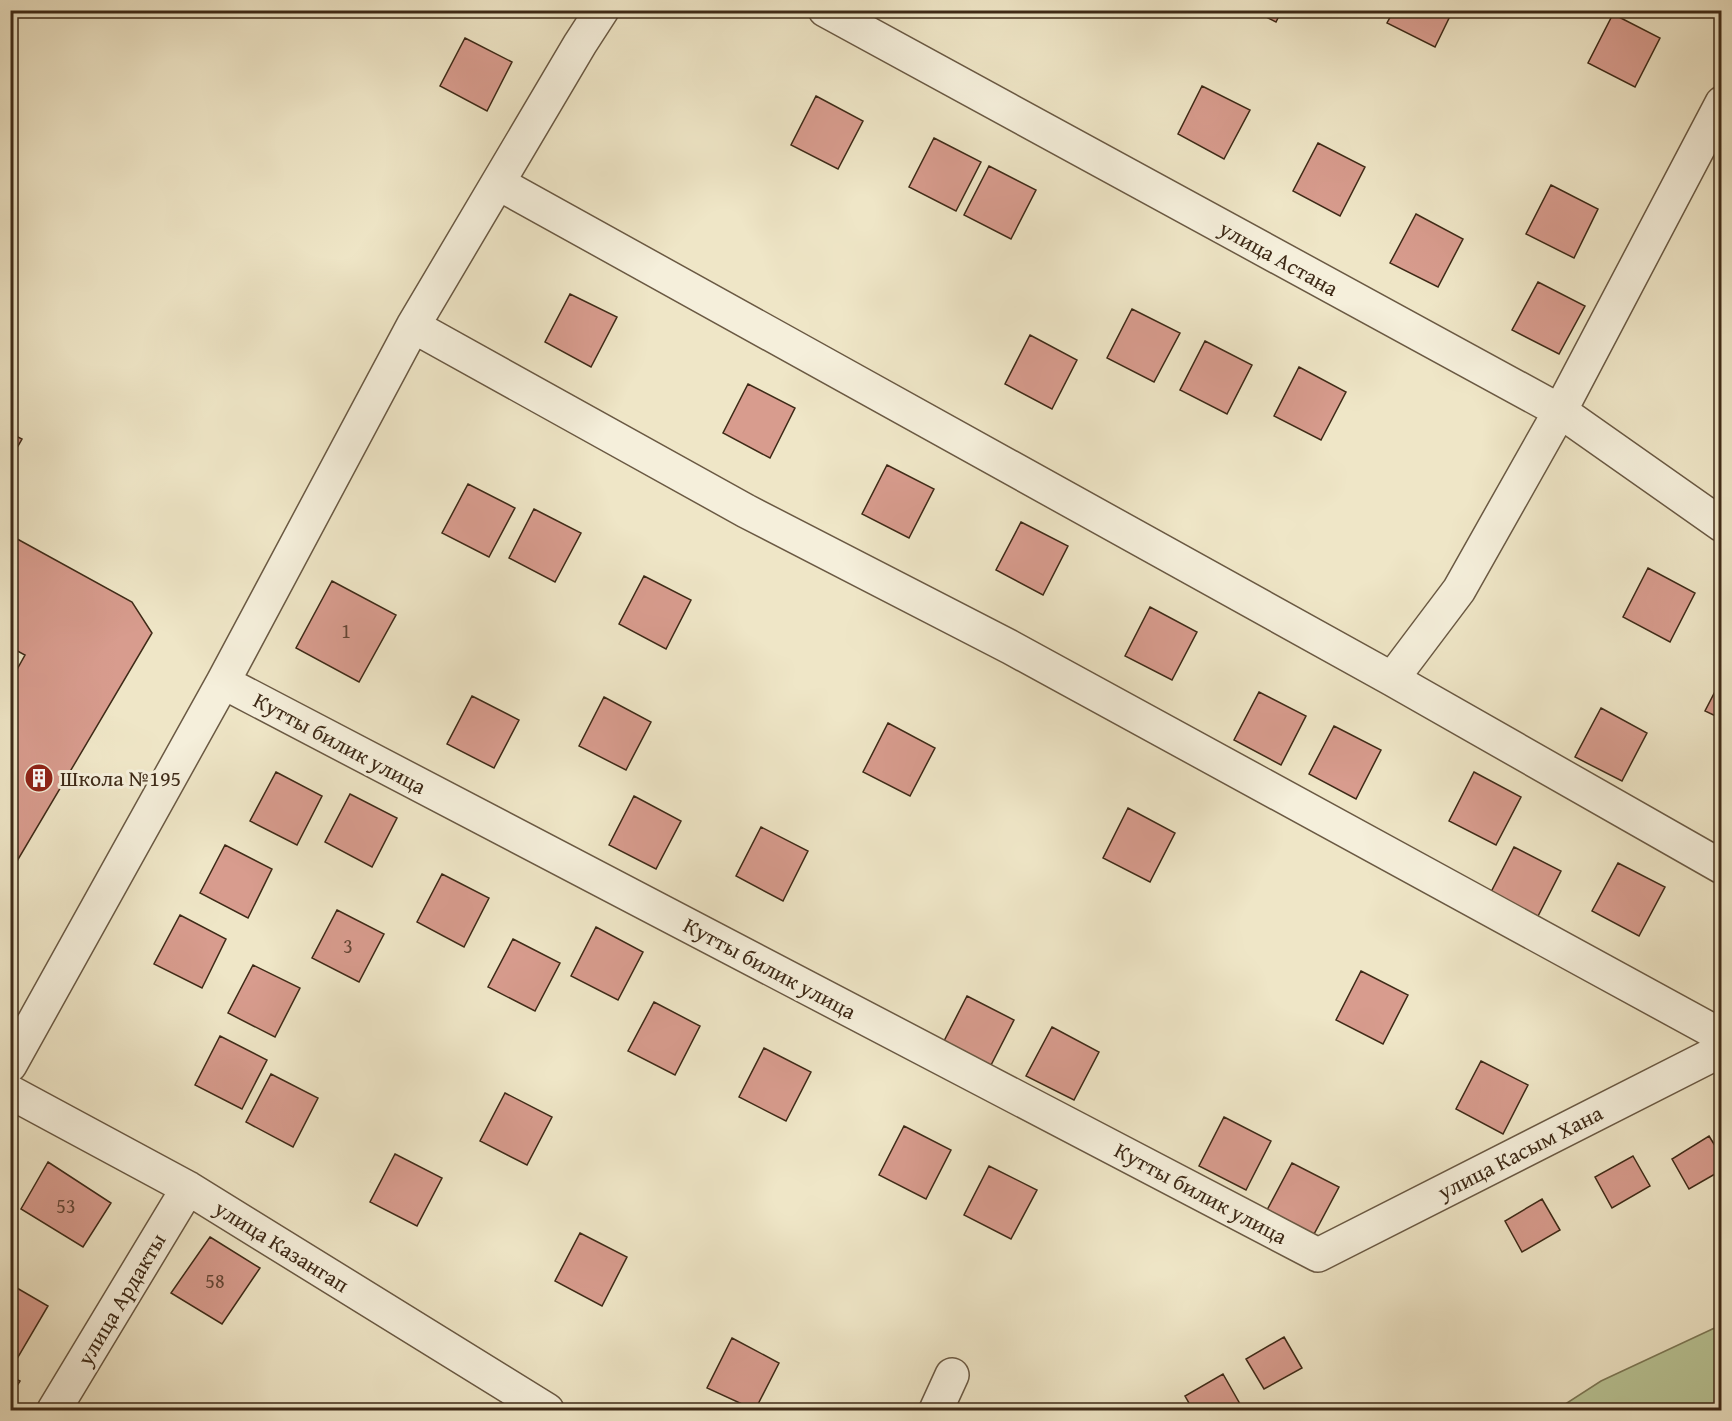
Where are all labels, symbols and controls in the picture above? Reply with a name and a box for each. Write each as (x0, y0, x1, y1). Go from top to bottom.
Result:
street label: улица Астана (1213, 212, 1345, 304)
house number: 1 (341, 616, 351, 645)
street label: Кутты билик улица (248, 684, 433, 802)
building icon: Школа №195 (23, 762, 55, 794)
place label: Школа №195 (60, 762, 181, 794)
street label: Кутты билик улица (678, 909, 863, 1027)
house number: 3 (343, 931, 353, 960)
street label: улица Касым Хана (1431, 1096, 1608, 1208)
street label: Кутты билик улица (1109, 1134, 1294, 1252)
house number: 53 (56, 1191, 76, 1220)
street label: улица Казангап (208, 1191, 355, 1300)
street label: улица Ардакты (68, 1227, 173, 1372)
house number: 58 (205, 1266, 225, 1295)

